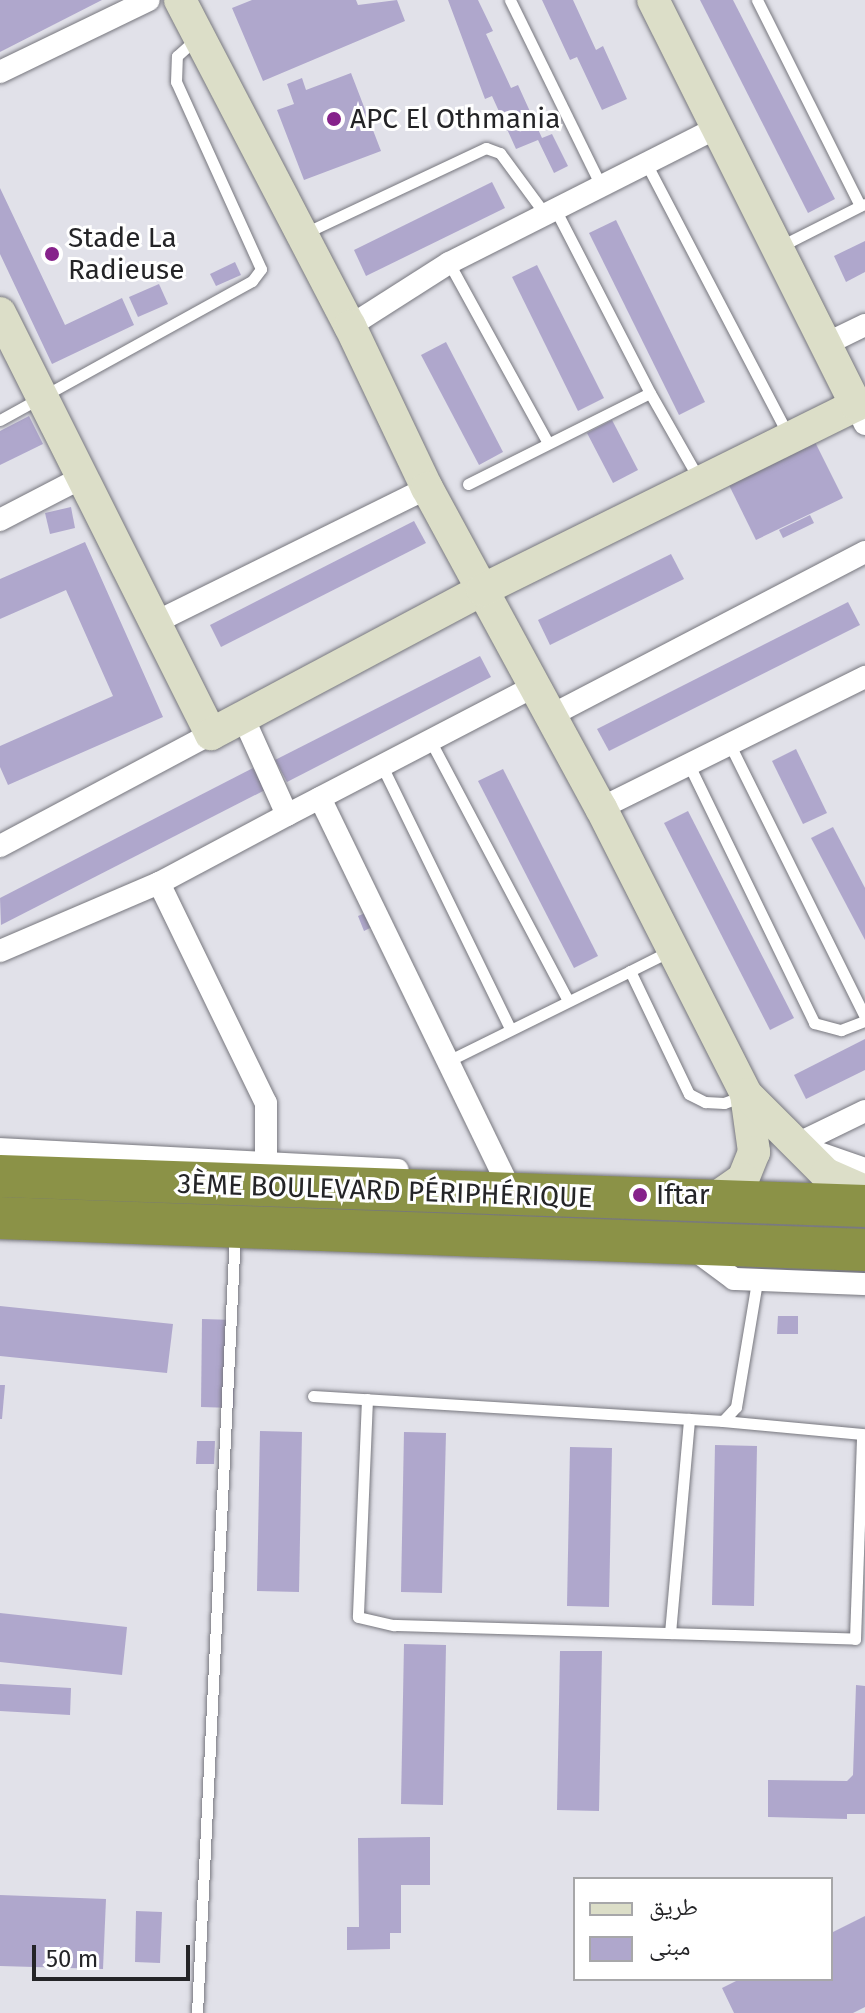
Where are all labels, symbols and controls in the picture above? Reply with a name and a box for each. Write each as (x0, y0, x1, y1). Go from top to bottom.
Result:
place label: APC El Othmania (350, 102, 560, 136)
marker: APC El Othmania (325, 110, 343, 128)
place label: Stade La Radieuse (68, 221, 184, 287)
marker: Stade La Radieuse (43, 245, 61, 263)
street label: 3ÈME BOULEVARD PÉRIPHÉRIQUE (177, 1167, 593, 1215)
place label: Iftar (656, 1178, 710, 1212)
marker: Iftar (631, 1186, 649, 1204)
legend (573, 1877, 833, 1981)
text: طريق (649, 1893, 698, 1921)
scale bar (36, 1929, 194, 1979)
text: مبنى (649, 1933, 690, 1961)
text: 50 m (46, 1945, 98, 1973)

